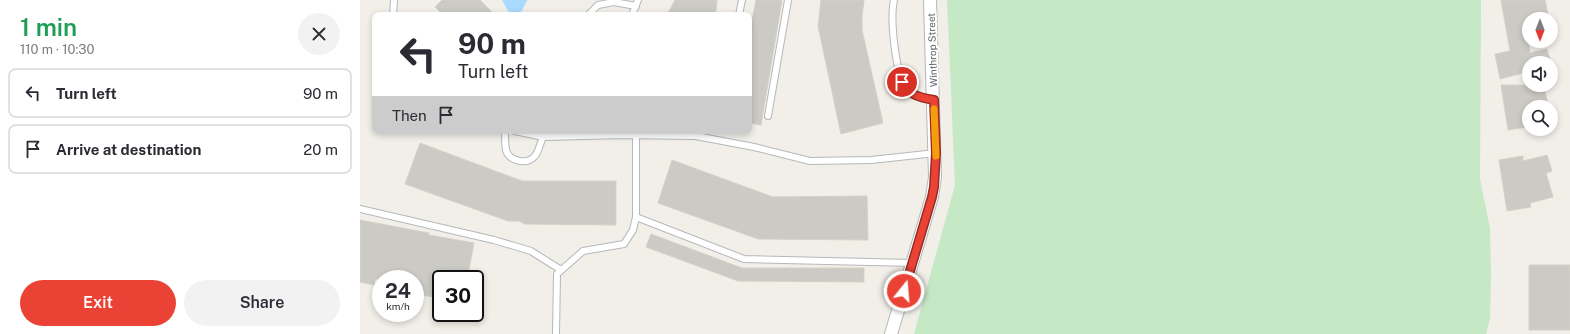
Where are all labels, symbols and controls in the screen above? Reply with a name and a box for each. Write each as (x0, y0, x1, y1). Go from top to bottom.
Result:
north arrow (1522, 12, 1558, 48)
map controls (1522, 12, 1558, 136)
text: 1 min (20, 13, 77, 41)
button: close (298, 13, 340, 55)
street label: Winthrop Street (925, 13, 939, 87)
text: 90 m (458, 27, 526, 60)
icon: left (392, 28, 444, 80)
text: 110 m · 10:30 (20, 42, 94, 57)
button: sound (1522, 56, 1558, 92)
text: Turn left (458, 61, 528, 82)
pin (885, 65, 919, 99)
icon: arrive (891, 71, 913, 93)
icon: left (22, 82, 44, 104)
text: Turn left (56, 85, 117, 102)
text: 90 m (303, 85, 338, 102)
button: search (1522, 100, 1558, 136)
icon: arrive (435, 104, 457, 126)
text: Then (392, 107, 427, 124)
icon: arrive (22, 138, 44, 160)
text: Arrive at destination (56, 141, 201, 158)
text: 20 m (303, 141, 338, 158)
speed limit sign: 30 (432, 270, 484, 322)
position arrow (883, 270, 925, 312)
text: 24 (385, 279, 411, 303)
button: Exit (20, 280, 176, 326)
button: Share (184, 280, 340, 326)
text: km/h (386, 300, 410, 312)

